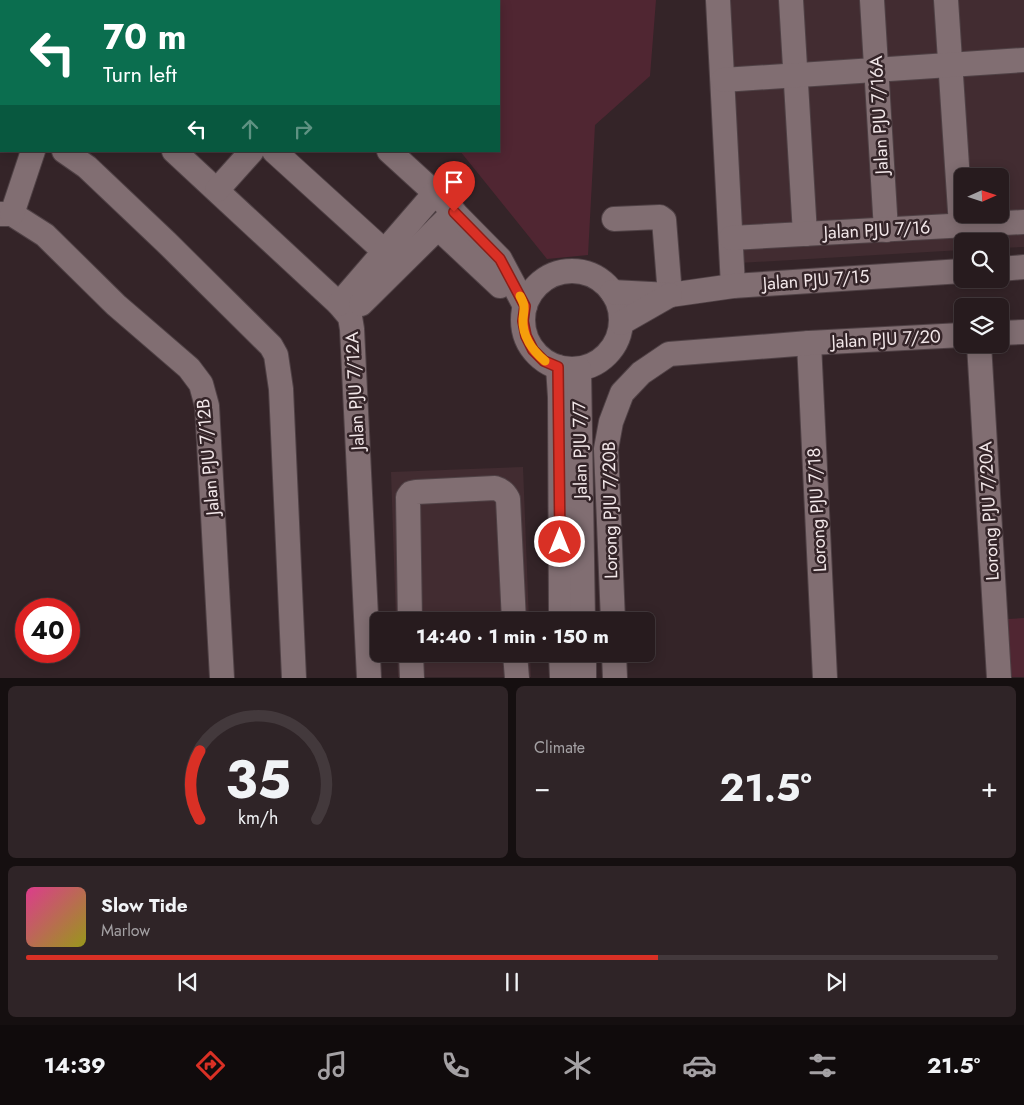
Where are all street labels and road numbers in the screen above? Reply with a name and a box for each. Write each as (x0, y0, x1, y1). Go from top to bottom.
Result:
street label: Jalan PJU 7/16A (863, 55, 895, 177)
street label: Jalan PJU 7/16 (821, 214, 931, 246)
street label: Jalan PJU 7/15 (760, 263, 870, 297)
street label: Jalan PJU 7/20 (829, 323, 942, 355)
street label: Jalan PJU 7/12A (339, 331, 371, 453)
street label: Jalan PJU 7/12B (190, 398, 226, 518)
street label: Jalan PJU 7/7 (566, 400, 594, 501)
street label: Lorong PJU 7/20B (596, 441, 624, 579)
street label: Lorong PJU 7/20A (972, 441, 1006, 581)
street label: Lorong PJU 7/18 (801, 447, 833, 573)

